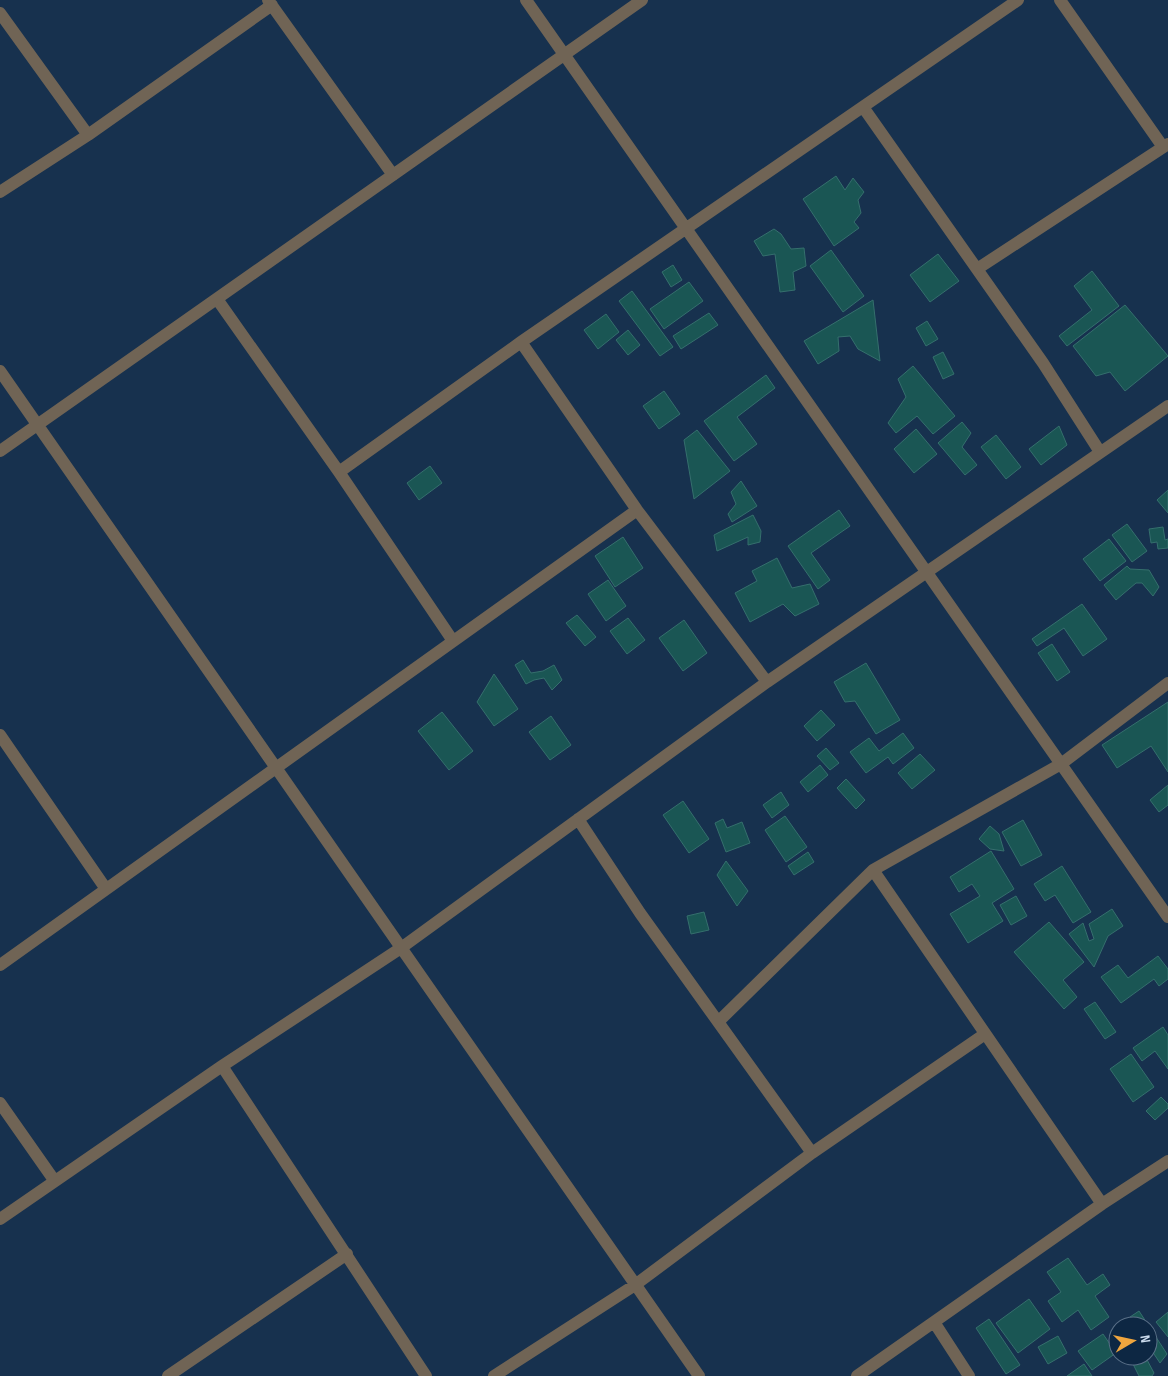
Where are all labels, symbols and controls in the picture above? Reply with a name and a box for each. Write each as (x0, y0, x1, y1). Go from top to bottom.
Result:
north arrow (1108, 1316, 1158, 1366)
text: N (1136, 1334, 1154, 1344)

